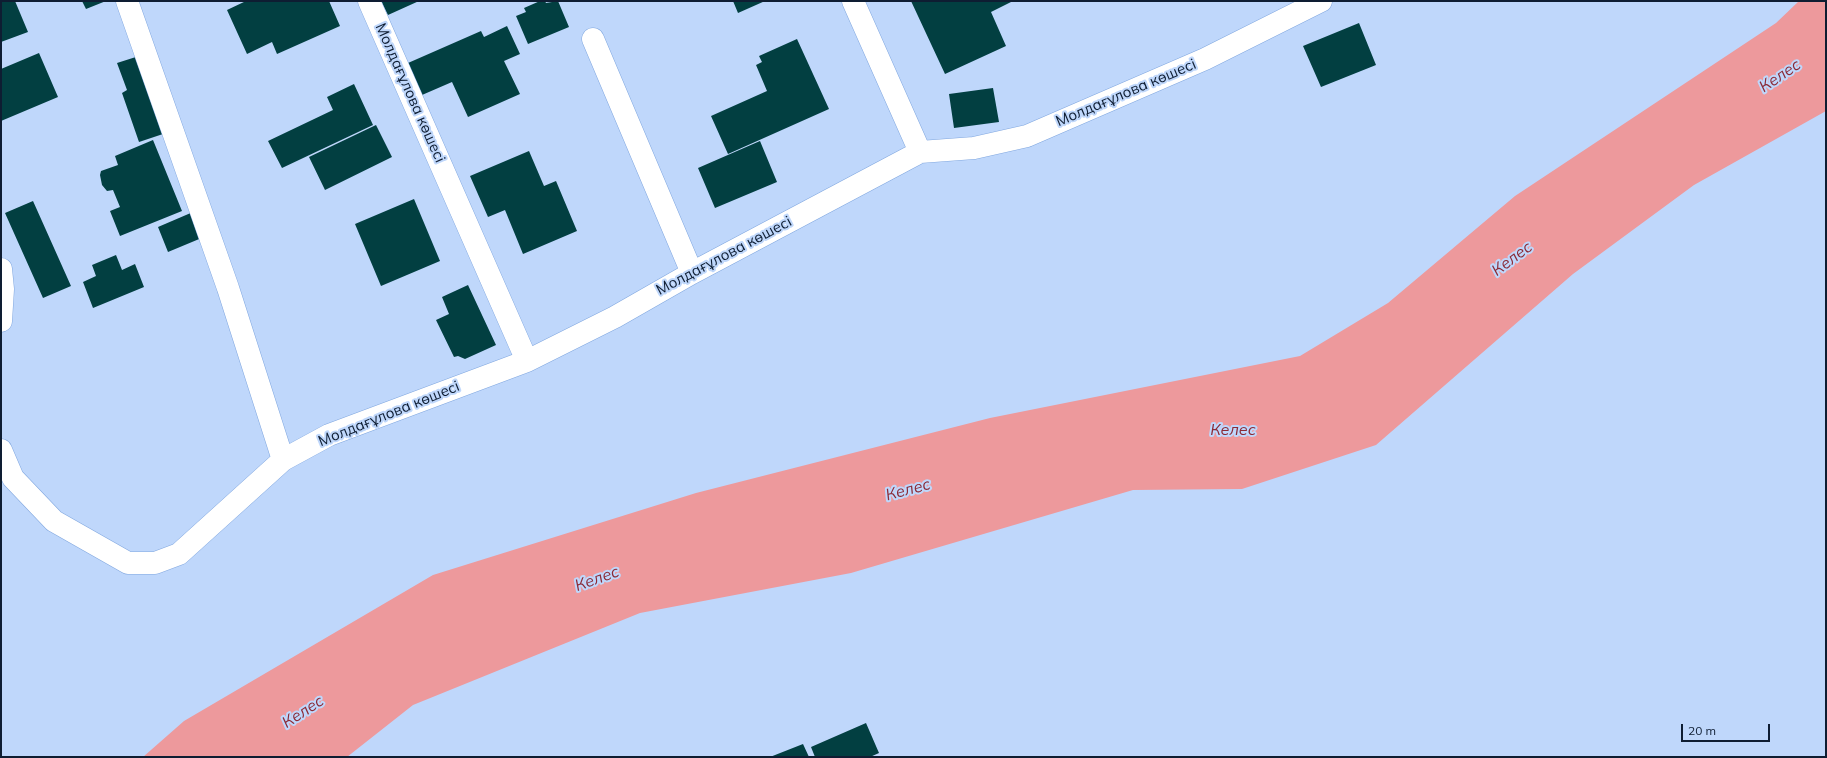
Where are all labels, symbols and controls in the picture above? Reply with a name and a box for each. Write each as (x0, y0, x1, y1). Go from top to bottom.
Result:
street label: Молдағұлова көшесі (371, 20, 449, 166)
street label: Молдағұлова көшесі (1053, 55, 1199, 131)
water label: Келес (1756, 55, 1804, 97)
street label: Молдағұлова көшесі (653, 213, 795, 299)
water label: Келес (1488, 238, 1536, 280)
street label: Молдағұлова көшесі (316, 377, 462, 451)
water label: Келес (1210, 420, 1256, 440)
water label: Келес (883, 475, 933, 505)
water label: Келес (572, 562, 622, 596)
water label: Келес (279, 692, 327, 732)
scale bar (1683, 716, 1772, 742)
text: 20 m (1688, 723, 1716, 738)

